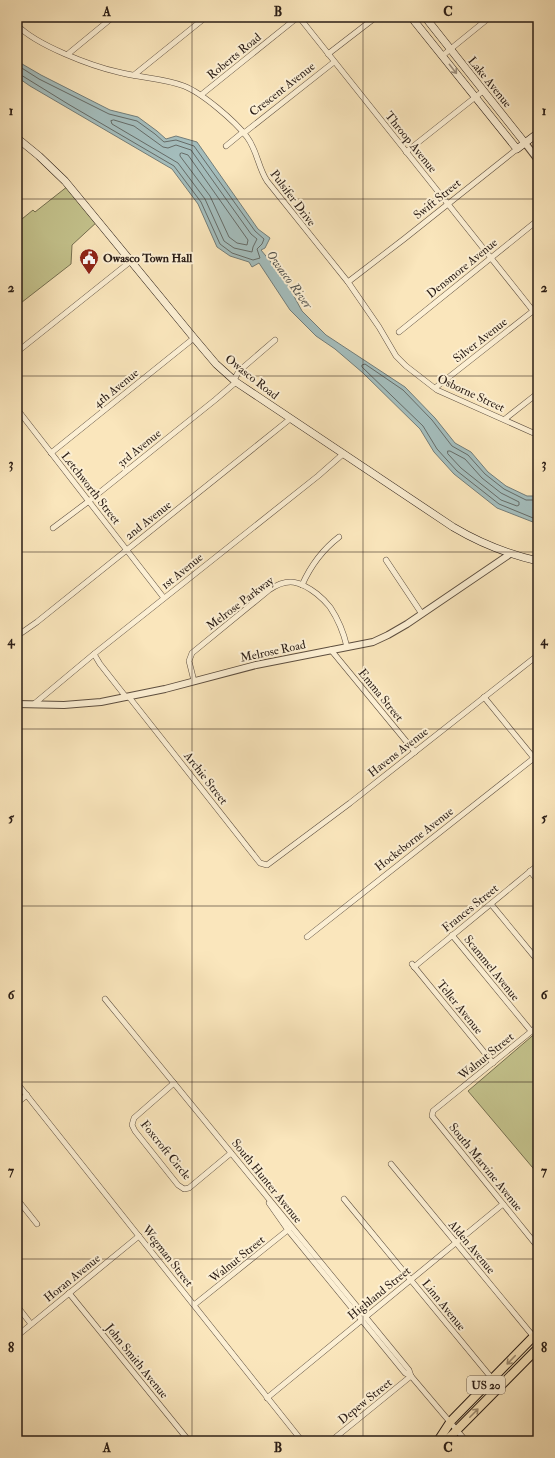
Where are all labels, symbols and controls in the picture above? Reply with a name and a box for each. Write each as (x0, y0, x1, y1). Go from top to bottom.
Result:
text: A (102, 4, 112, 20)
text: B (274, 4, 282, 20)
text: C (443, 4, 453, 20)
street label: Roberts Road (204, 30, 264, 83)
street label: Lake Avenue (464, 54, 515, 111)
street label: Crescent Avenue (246, 59, 318, 120)
one-way arrow (448, 64, 457, 75)
text: 1 (9, 103, 14, 119)
text: 1 (542, 103, 547, 119)
street label: Throop Avenue (381, 109, 440, 176)
street label: Pulsifer Drive (266, 167, 319, 230)
street label: Swift Street (411, 176, 464, 223)
street label: Densmore Avenue (424, 235, 501, 302)
public building icon: Owasco Town Hall (78, 247, 100, 275)
water label: Owasco River (263, 247, 316, 313)
place label: Owasco Town Hall (103, 251, 193, 266)
text: 2 (8, 280, 15, 296)
text: 2 (541, 280, 548, 296)
street label: Silver Avenue (450, 315, 510, 366)
street label: Owasco Road (222, 352, 282, 403)
street label: 4th Avenue (91, 366, 142, 411)
street label: Osborne Street (435, 371, 507, 416)
street label: 3rd Avenue (114, 426, 164, 471)
street label: Letchworth Street (58, 449, 124, 528)
text: 3 (9, 456, 14, 472)
text: 3 (542, 456, 547, 472)
street label: 2nd Avenue (122, 497, 175, 543)
street label: 1st Avenue (158, 550, 206, 593)
street label: Melrose Parkway (204, 573, 278, 634)
text: 4 (6, 633, 15, 649)
text: 4 (539, 633, 548, 649)
street label: Melrose Road (239, 637, 307, 666)
street label: Emma Street (355, 666, 407, 725)
street label: Havens Avenue (365, 724, 431, 781)
street label: Archie Street (180, 748, 231, 808)
street label: Hockeborne Avenue (372, 804, 457, 875)
text: 5 (8, 810, 14, 826)
text: 5 (541, 810, 547, 826)
street label: Frances Street (439, 881, 502, 936)
street label: Scammel Avenue (460, 932, 523, 1004)
street label: Teller Avenue (433, 977, 486, 1037)
text: 6 (8, 987, 16, 1003)
text: 6 (541, 987, 549, 1003)
street label: Walnut Street (455, 1029, 517, 1084)
street label: Foxcroft Circle (137, 1117, 194, 1183)
street label: South Marvine Avenue (445, 1120, 526, 1214)
street label: South Hunter Avenue (228, 1136, 305, 1226)
text: 7 (8, 1163, 15, 1179)
text: 7 (541, 1163, 548, 1179)
street label: Alden Avenue (444, 1217, 498, 1277)
street label: Wegman Street (138, 1222, 196, 1290)
street label: Walnut Street (206, 1232, 268, 1287)
street label: Horan Avenue (41, 1251, 104, 1306)
street label: Highland Street (345, 1263, 414, 1323)
street label: Linn Avenue (418, 1277, 469, 1334)
street label: John Smith Avenue (101, 1320, 171, 1402)
text: 8 (8, 1340, 14, 1356)
text: 8 (541, 1340, 547, 1356)
one-way arrow (506, 1355, 516, 1365)
street label: Depew Street (335, 1375, 395, 1428)
road number: US 20 (467, 1376, 505, 1394)
one-way arrow (469, 1408, 478, 1418)
text: A (102, 1440, 112, 1456)
text: B (274, 1440, 282, 1456)
text: C (443, 1440, 453, 1456)

